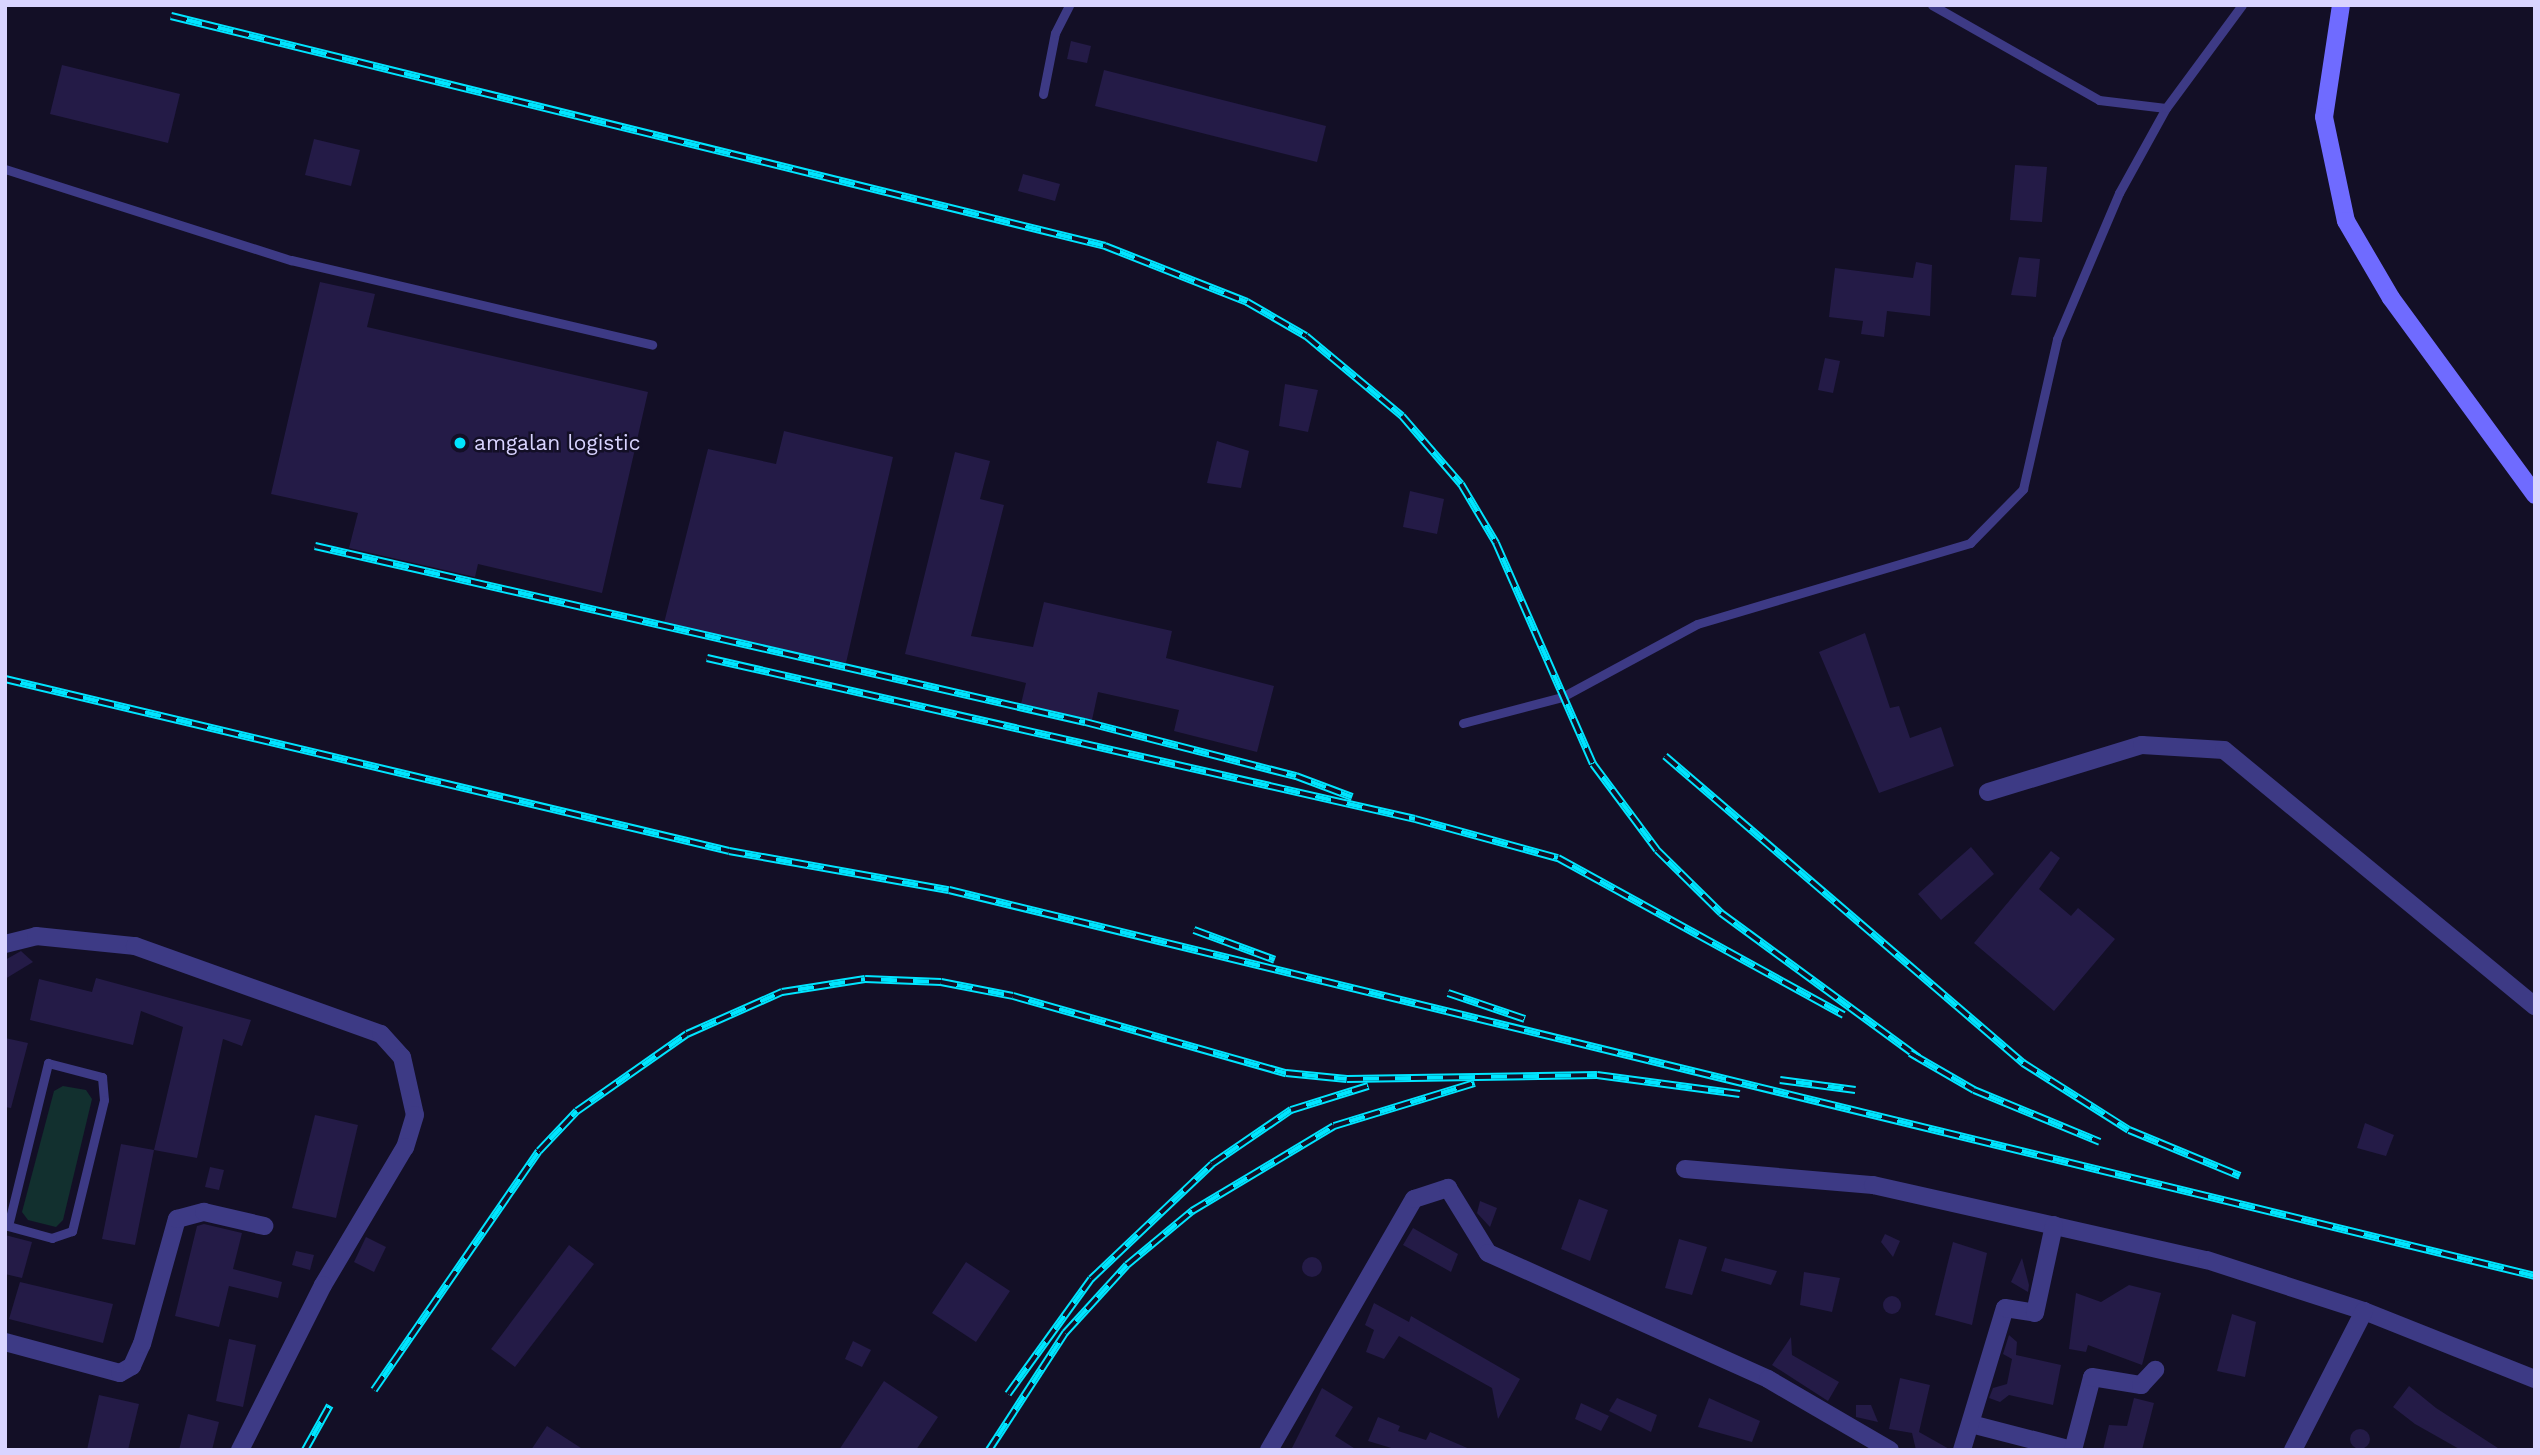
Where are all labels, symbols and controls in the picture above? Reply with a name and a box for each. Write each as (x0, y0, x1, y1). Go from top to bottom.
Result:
place label: amgalan logistic (474, 430, 640, 456)
marker: amgalan logistic (452, 435, 468, 451)

